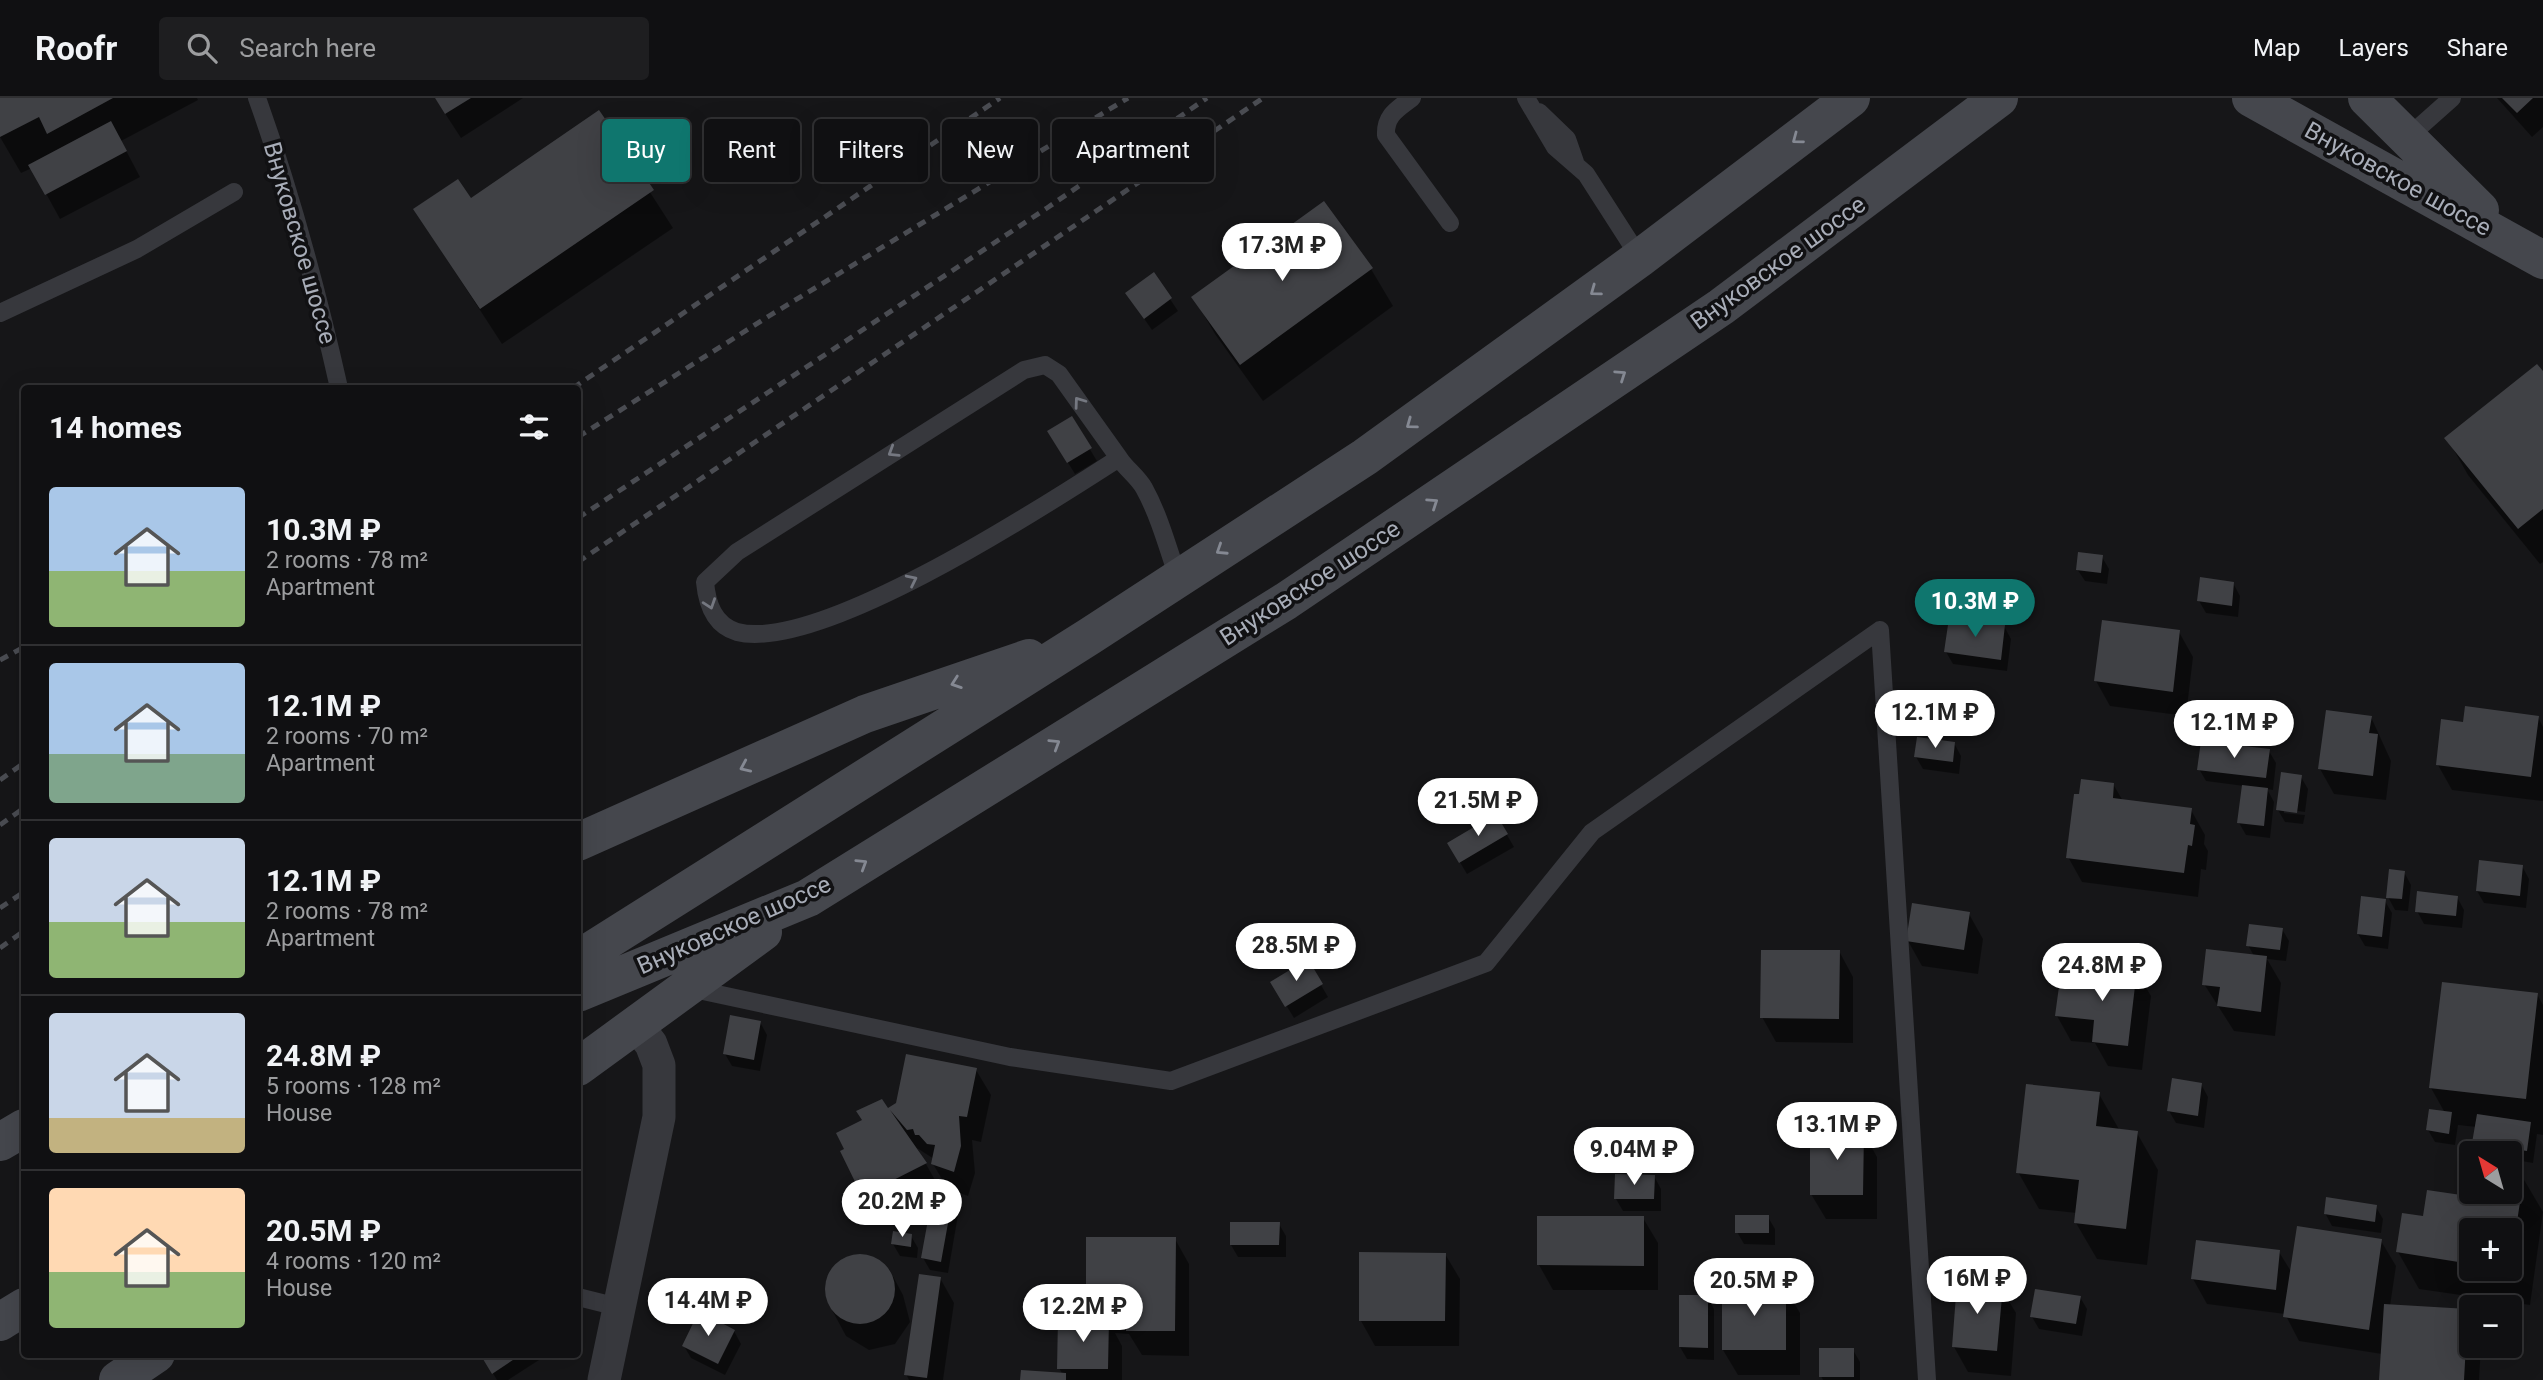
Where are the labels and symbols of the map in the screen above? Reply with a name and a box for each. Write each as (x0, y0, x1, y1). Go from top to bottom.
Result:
street label: Внуковское шоссе (2300, 116, 2496, 242)
one-way arrow (1792, 131, 1805, 144)
street label: Внуковское шоссе (258, 139, 342, 347)
street label: Внуковское шоссе (1685, 190, 1871, 336)
pin: 17.3M ₽ (1217, 223, 1347, 283)
one-way arrow (1590, 282, 1603, 295)
one-way arrow (1613, 371, 1626, 383)
one-way arrow (1075, 397, 1087, 410)
one-way arrow (1406, 415, 1419, 428)
one-way arrow (888, 444, 901, 457)
one-way arrow (1425, 499, 1438, 511)
street label: Внуковское шоссе (1215, 514, 1405, 652)
one-way arrow (1216, 541, 1229, 554)
one-way arrow (905, 574, 918, 588)
pin: 10.3M ₽ (1910, 580, 2040, 639)
one-way arrow (702, 597, 716, 610)
one-way arrow (951, 675, 963, 689)
pin: 12.1M ₽ (1870, 690, 2000, 750)
pin: 12.1M ₽ (2169, 700, 2299, 760)
one-way arrow (1048, 740, 1061, 753)
one-way arrow (740, 759, 752, 773)
pin: 21.5M ₽ (1413, 778, 1543, 838)
one-way arrow (855, 860, 868, 873)
street label: Внуковское шоссе (633, 870, 835, 980)
pin: 28.5M ₽ (1231, 924, 1361, 983)
pin: 24.8M ₽ (2037, 944, 2167, 1003)
pin: 13.1M ₽ (1772, 1102, 1902, 1162)
pin: 9.04M ₽ (1569, 1128, 1699, 1187)
north arrow (2459, 1141, 2522, 1204)
pin: 20.2M ₽ (837, 1180, 967, 1239)
pin: 16M ₽ (1928, 1256, 2026, 1316)
pin: 20.5M ₽ (1689, 1258, 1819, 1318)
pin: 14.4M ₽ (643, 1278, 773, 1338)
pin: 12.2M ₽ (1018, 1284, 1148, 1344)

